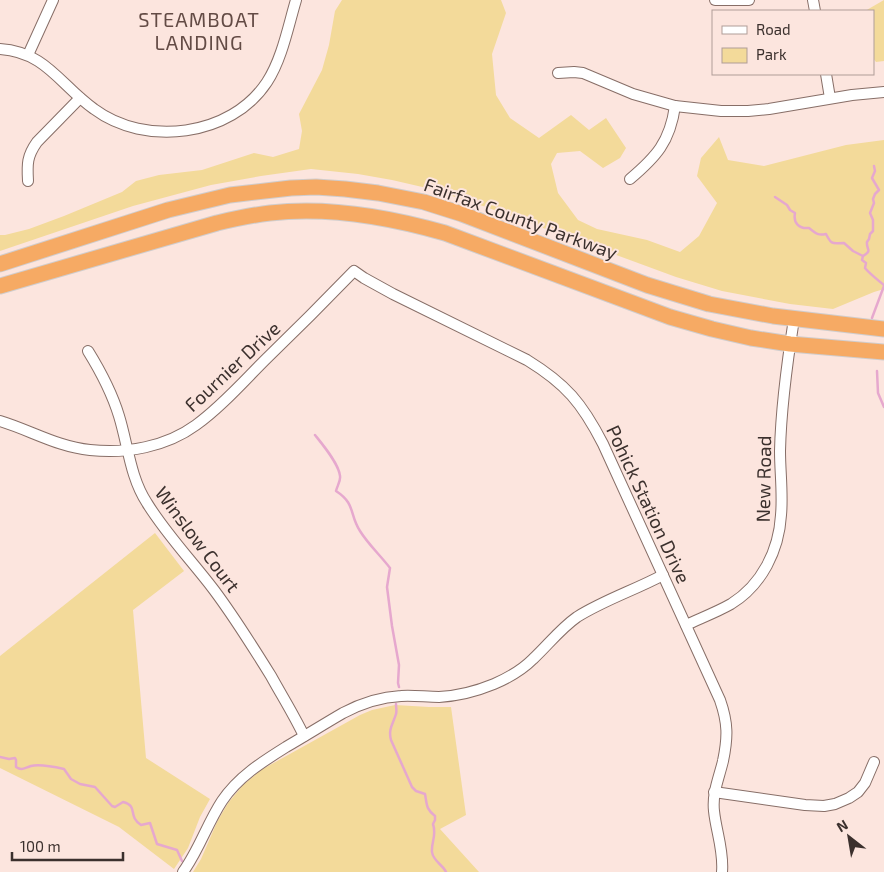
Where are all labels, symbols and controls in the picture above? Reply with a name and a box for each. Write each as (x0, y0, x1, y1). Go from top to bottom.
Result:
district label: STEAMBOAT LANDING (138, 7, 260, 54)
legend (712, 10, 874, 75)
text: Road (756, 20, 791, 38)
text: Park (756, 45, 787, 63)
street label: Fairfax County Parkway (421, 172, 621, 264)
street label: Fournier Drive (180, 316, 284, 416)
street label: Pohick Station Drive (602, 421, 696, 587)
street label: New Road (751, 435, 775, 523)
street label: Winslow Court (151, 482, 245, 596)
north arrow (824, 812, 874, 862)
text: N (833, 816, 851, 835)
scale bar (12, 830, 124, 862)
text: 100 m (20, 837, 61, 855)

